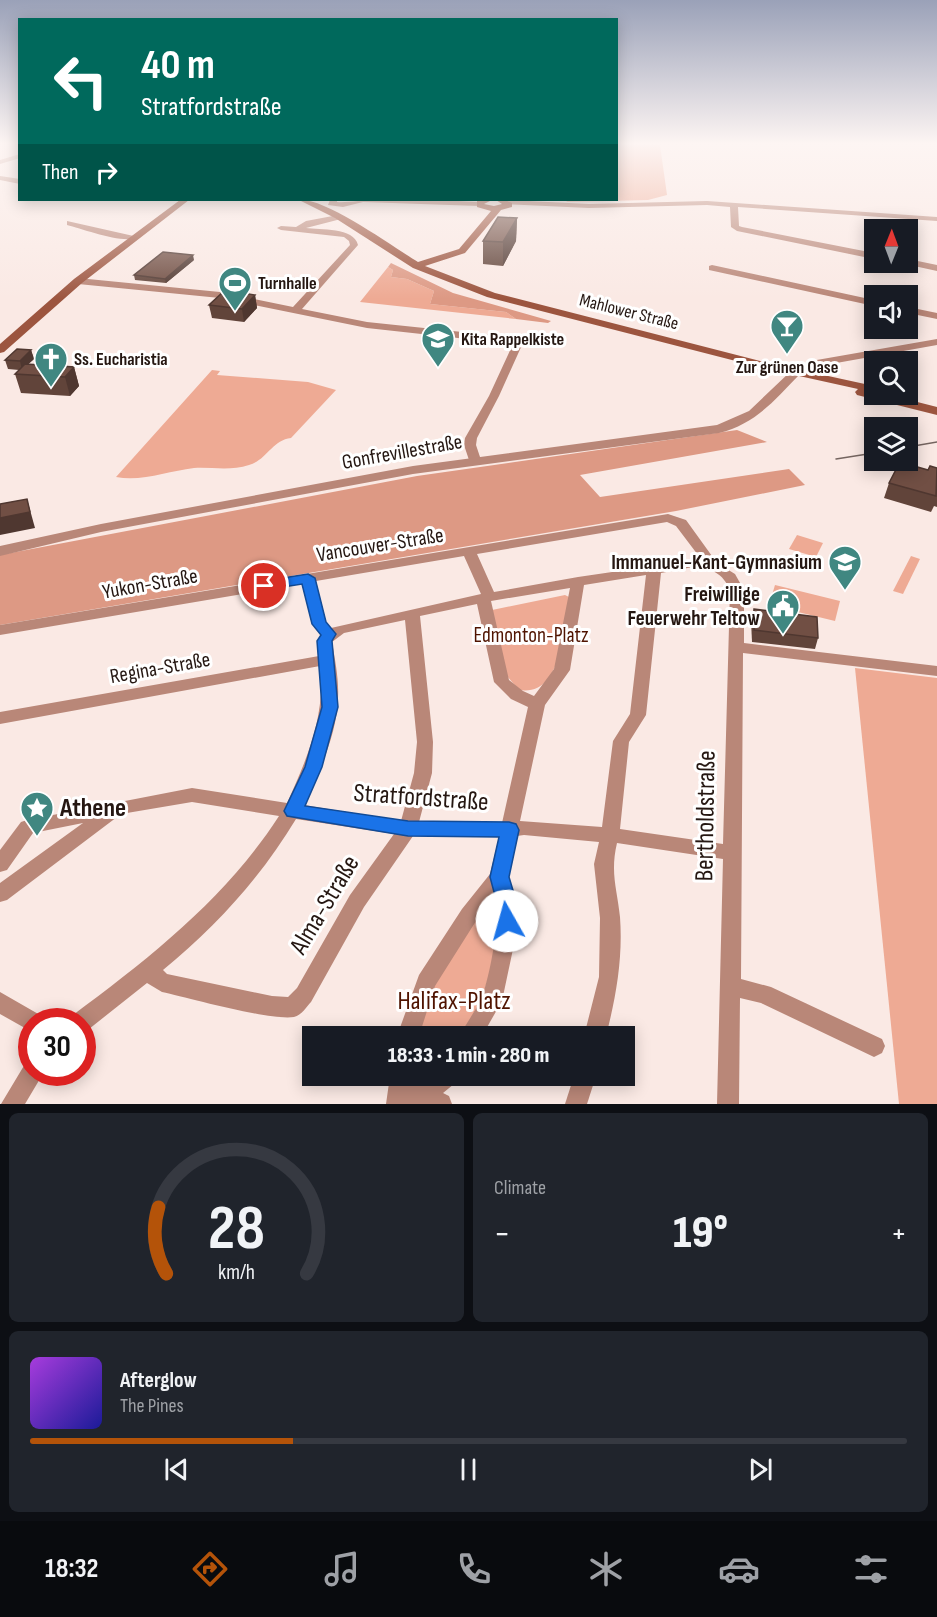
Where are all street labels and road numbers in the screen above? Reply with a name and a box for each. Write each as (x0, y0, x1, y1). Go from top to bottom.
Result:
street label: Mahlower Straße (577, 290, 681, 334)
street label: Gonfrevillestraße (340, 429, 464, 475)
street label: Vancouver-Straße (315, 523, 445, 567)
street label: Yukon-Straße (101, 563, 199, 605)
street label: Regina-Straße (108, 647, 212, 689)
street label: Bertholdstraße (689, 750, 723, 882)
street label: Stratfordstraße (352, 778, 490, 818)
street label: Alma-Straße (283, 850, 367, 961)

